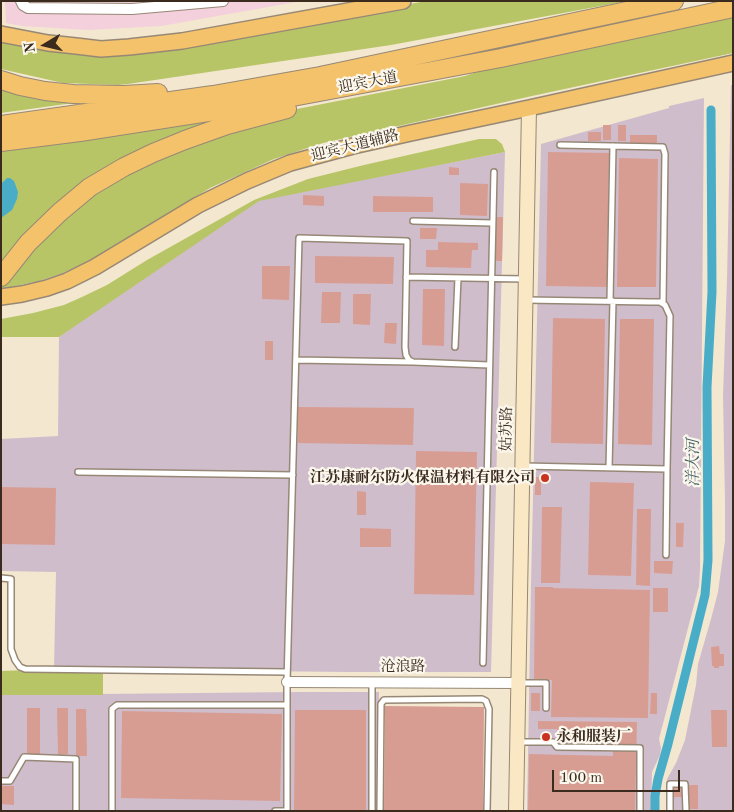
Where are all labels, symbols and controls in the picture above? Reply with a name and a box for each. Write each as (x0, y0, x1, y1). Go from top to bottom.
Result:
north arrow (20, 20, 70, 70)
text: N (22, 41, 38, 54)
street label: 迎宾大道 (337, 68, 399, 98)
street label: 迎宾大道辅路 (309, 126, 401, 166)
street label: 姑苏路 (498, 406, 516, 452)
water label: 洋大河 (684, 439, 704, 487)
place label: 江苏康耐尔防火保温材料有限公司 (310, 469, 535, 487)
marker: 江苏康耐尔防火保温材料有限公司 (539, 472, 551, 484)
street label: 沧浪路 (381, 658, 425, 676)
place label: 永和服装厂 (556, 728, 631, 746)
marker: 永和服装厂 (540, 731, 552, 743)
scale bar (554, 760, 682, 792)
text: 100 m (560, 771, 602, 786)

